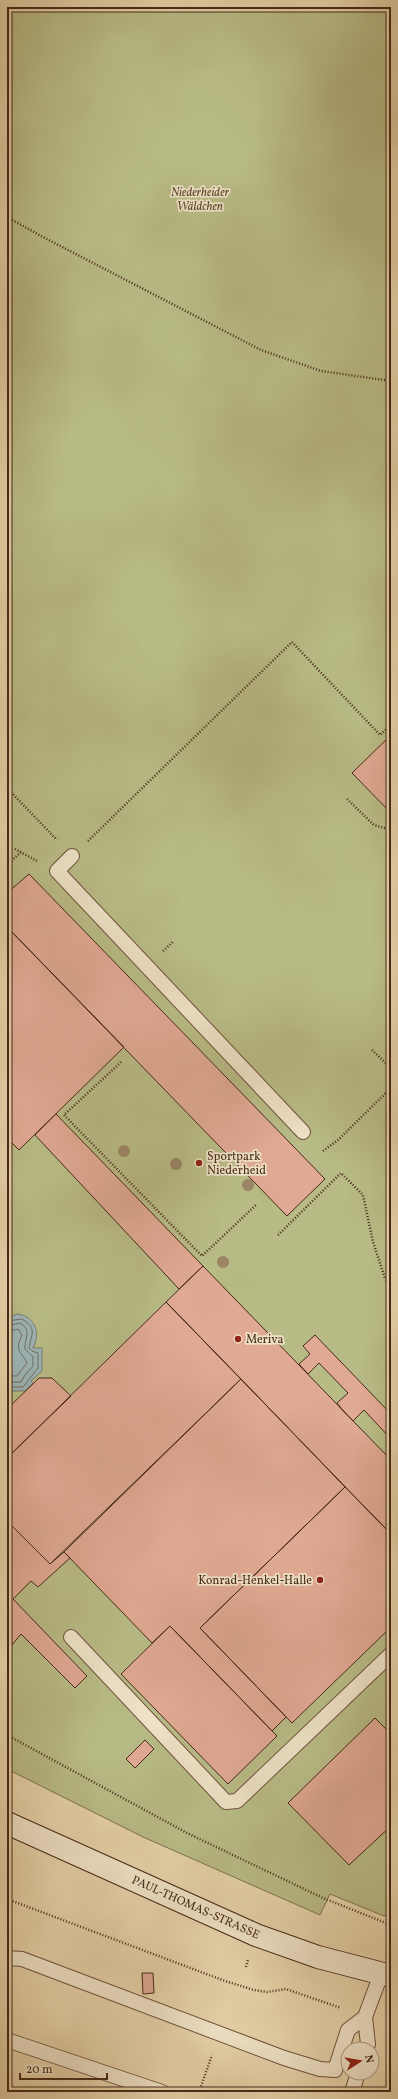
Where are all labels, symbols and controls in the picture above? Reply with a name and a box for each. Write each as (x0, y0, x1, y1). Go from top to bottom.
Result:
park label: Niederheider Wäldchen (171, 185, 230, 215)
place label: Sportpark Niederheid (207, 1149, 266, 1179)
marker: Sportpark Niederheid (194, 1158, 204, 1168)
place label: Meriva (246, 1332, 284, 1348)
marker: Meriva (233, 1334, 243, 1344)
place label: Konrad-Henkel-Halle (198, 1573, 312, 1589)
marker: Konrad-Henkel-Halle (315, 1575, 325, 1585)
street label: PAUL-THOMAS-STRASSE (129, 1872, 262, 1943)
north arrow (340, 2041, 380, 2081)
text: N (360, 2054, 376, 2065)
scale bar (20, 2055, 107, 2081)
text: 20 m (26, 2062, 53, 2078)

